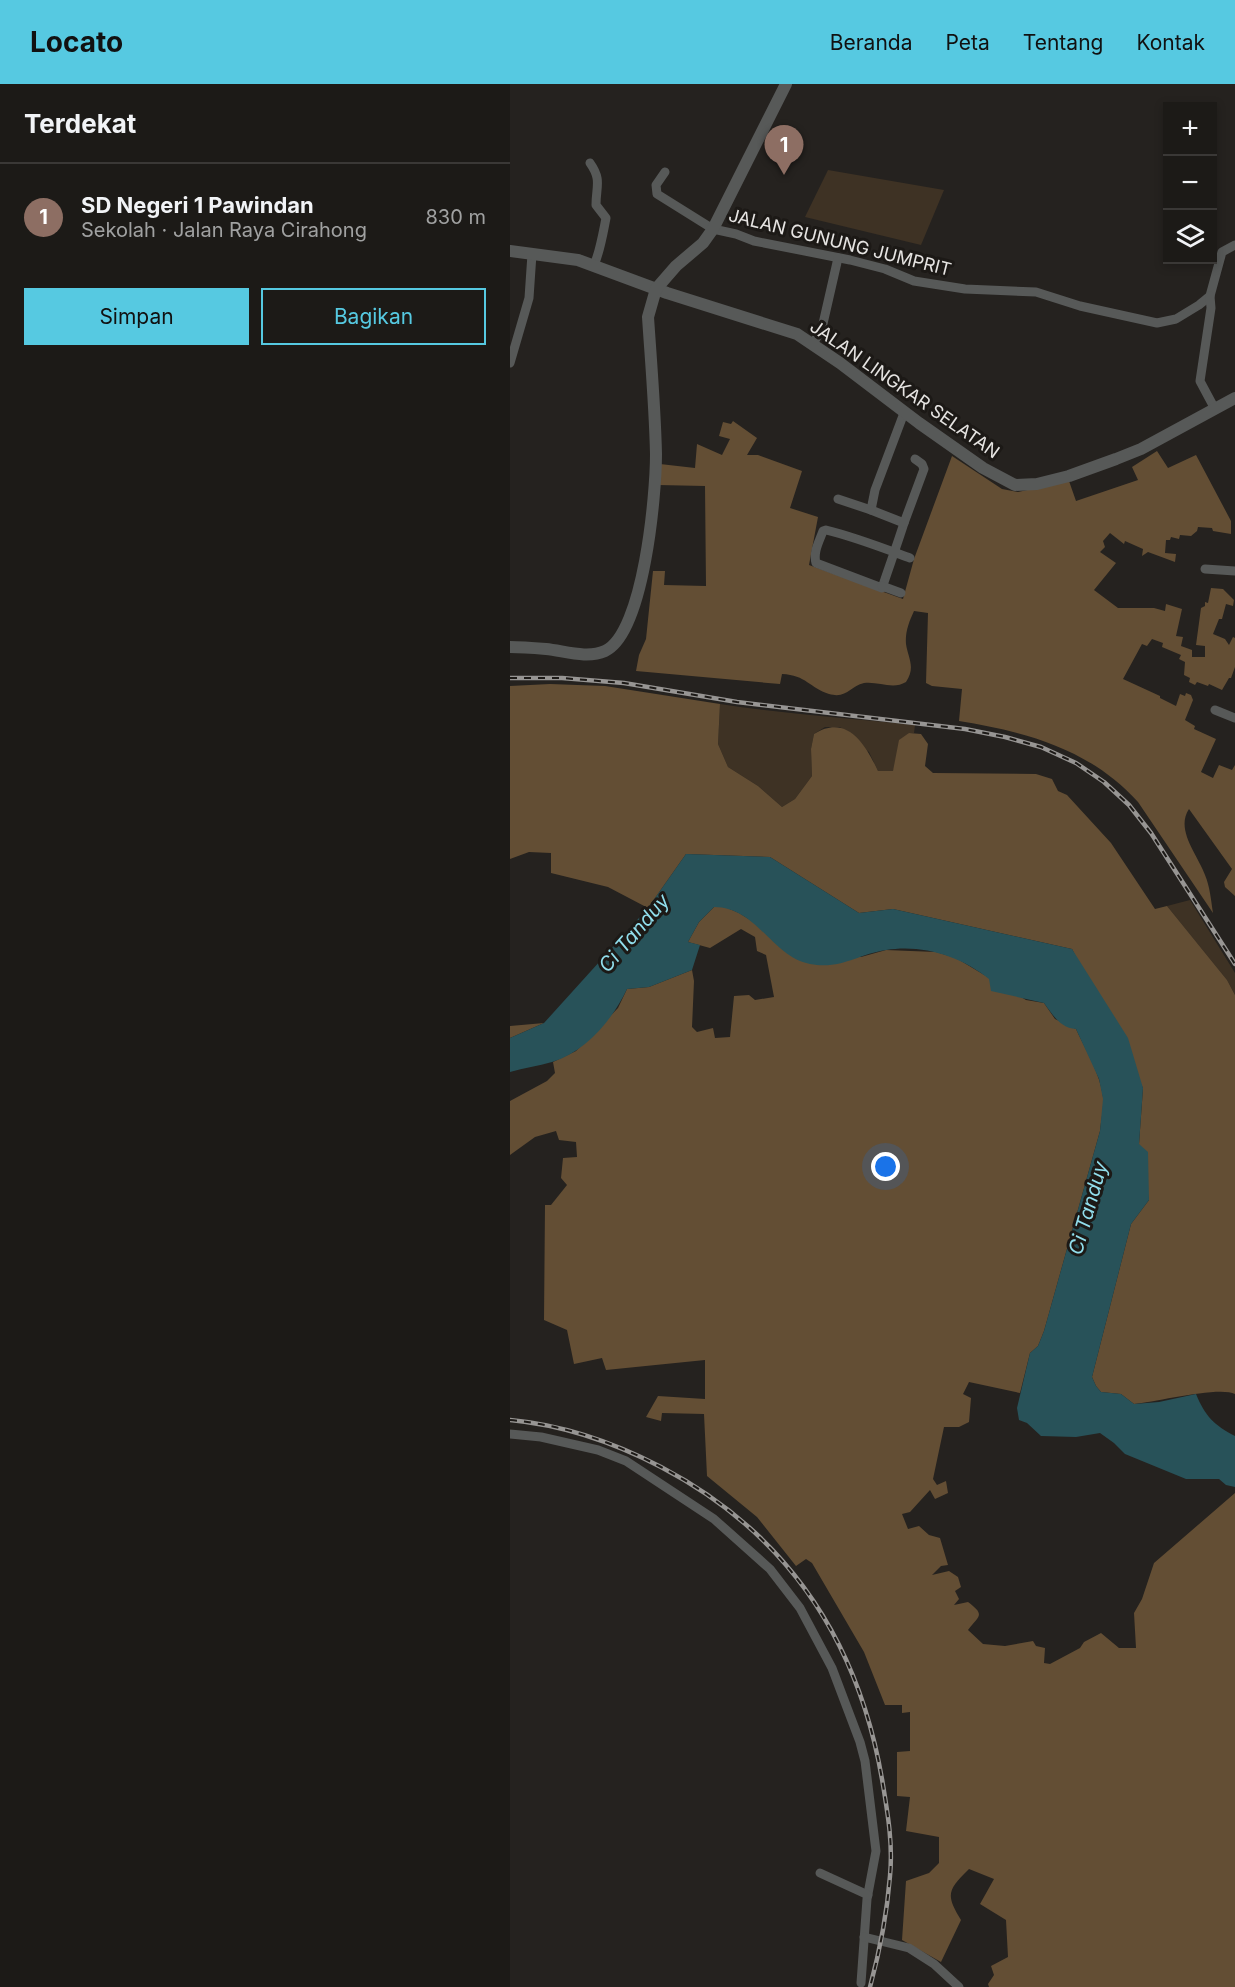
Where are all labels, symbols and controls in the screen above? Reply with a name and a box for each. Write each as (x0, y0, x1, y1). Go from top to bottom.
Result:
text: Locato (30, 25, 123, 59)
text: Beranda (830, 30, 912, 55)
text: Peta (945, 30, 990, 55)
text: Tentang (1023, 30, 1103, 55)
text: Kontak (1136, 30, 1205, 55)
map controls (1163, 102, 1217, 264)
button: + (1163, 102, 1217, 156)
text: Terdekat (24, 108, 136, 139)
pin: 1 (764, 126, 804, 175)
button: − (1163, 156, 1217, 210)
text: SD Negeri 1 Pawindan (81, 192, 314, 218)
street label: JALAN GUNUNG JUMPRIT (726, 204, 954, 280)
text: 1 (39, 205, 48, 229)
text: 830 m (426, 205, 486, 229)
button: layers (1163, 210, 1217, 264)
text: Sekolah · Jalan Raya Cirahong (81, 218, 367, 242)
button: Simpan (24, 288, 249, 345)
button: Bagikan (261, 288, 486, 345)
street label: JALAN LINGKAR SELATAN (806, 316, 1004, 462)
water label: Ci Tanduy (593, 888, 675, 977)
your location (871, 1152, 900, 1181)
water label: Ci Tanduy (1063, 1158, 1113, 1257)

